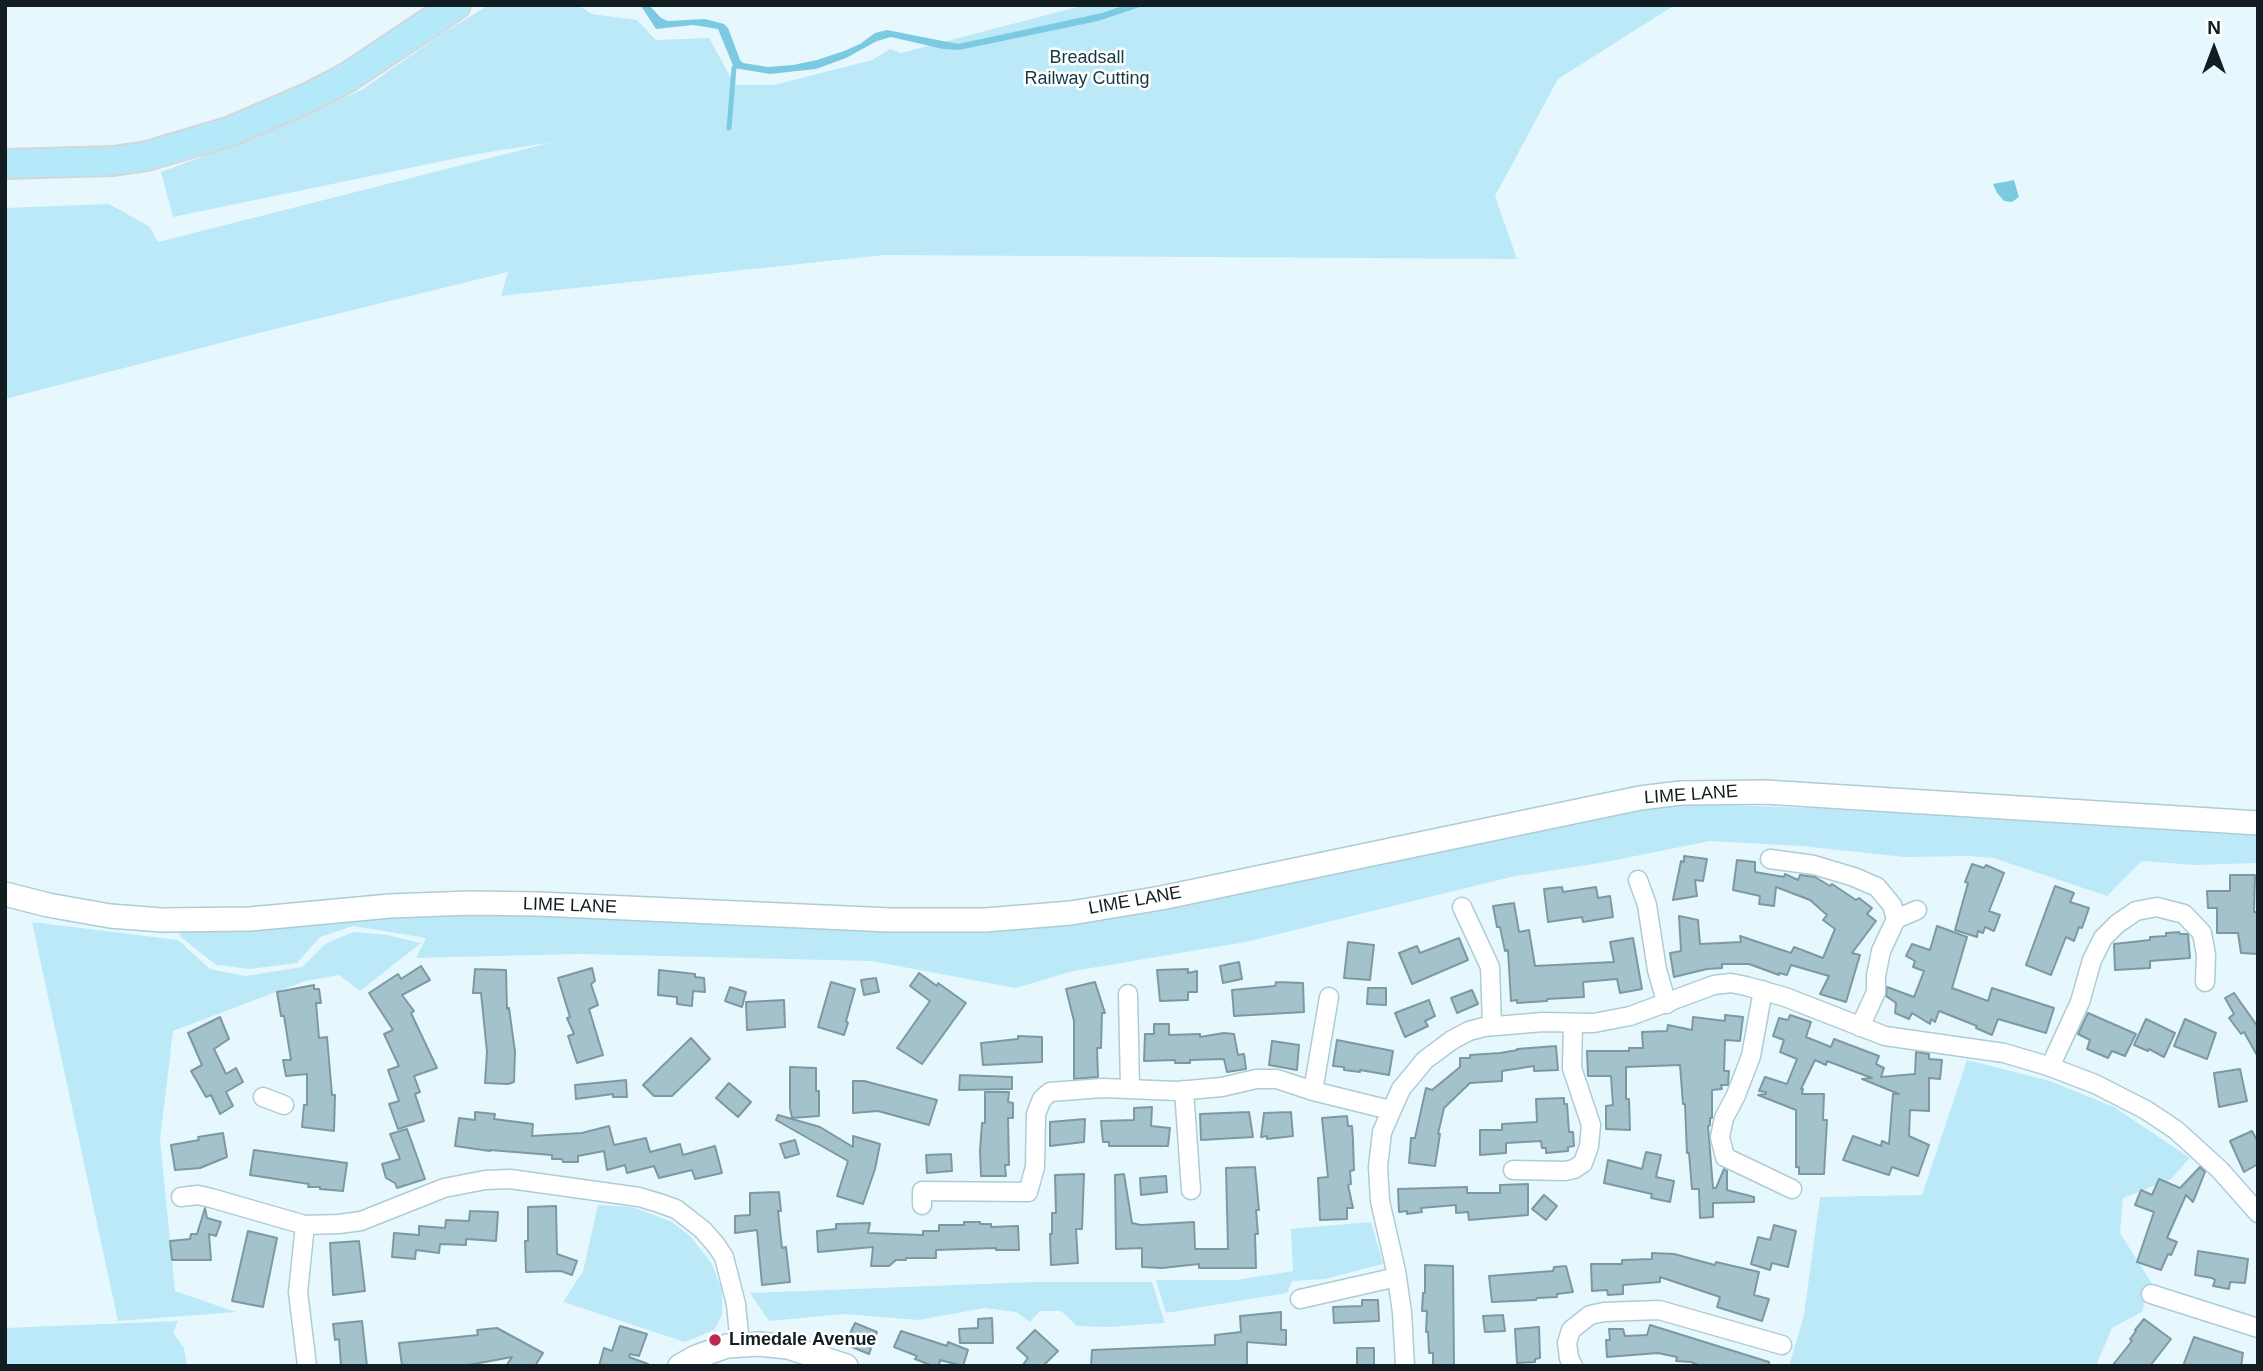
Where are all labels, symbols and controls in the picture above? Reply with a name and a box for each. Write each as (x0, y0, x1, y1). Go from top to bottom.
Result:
north arrow (2179, 14, 2249, 84)
text: N (2207, 17, 2221, 38)
park label: Breadsall Railway Cutting (1024, 47, 1150, 90)
street label: LIME LANE (1643, 781, 1739, 809)
street label: LIME LANE (1087, 882, 1183, 920)
street label: LIME LANE (523, 894, 617, 918)
place label: Limedale Avenue (729, 1329, 876, 1351)
marker: Limedale Avenue (707, 1332, 723, 1348)

